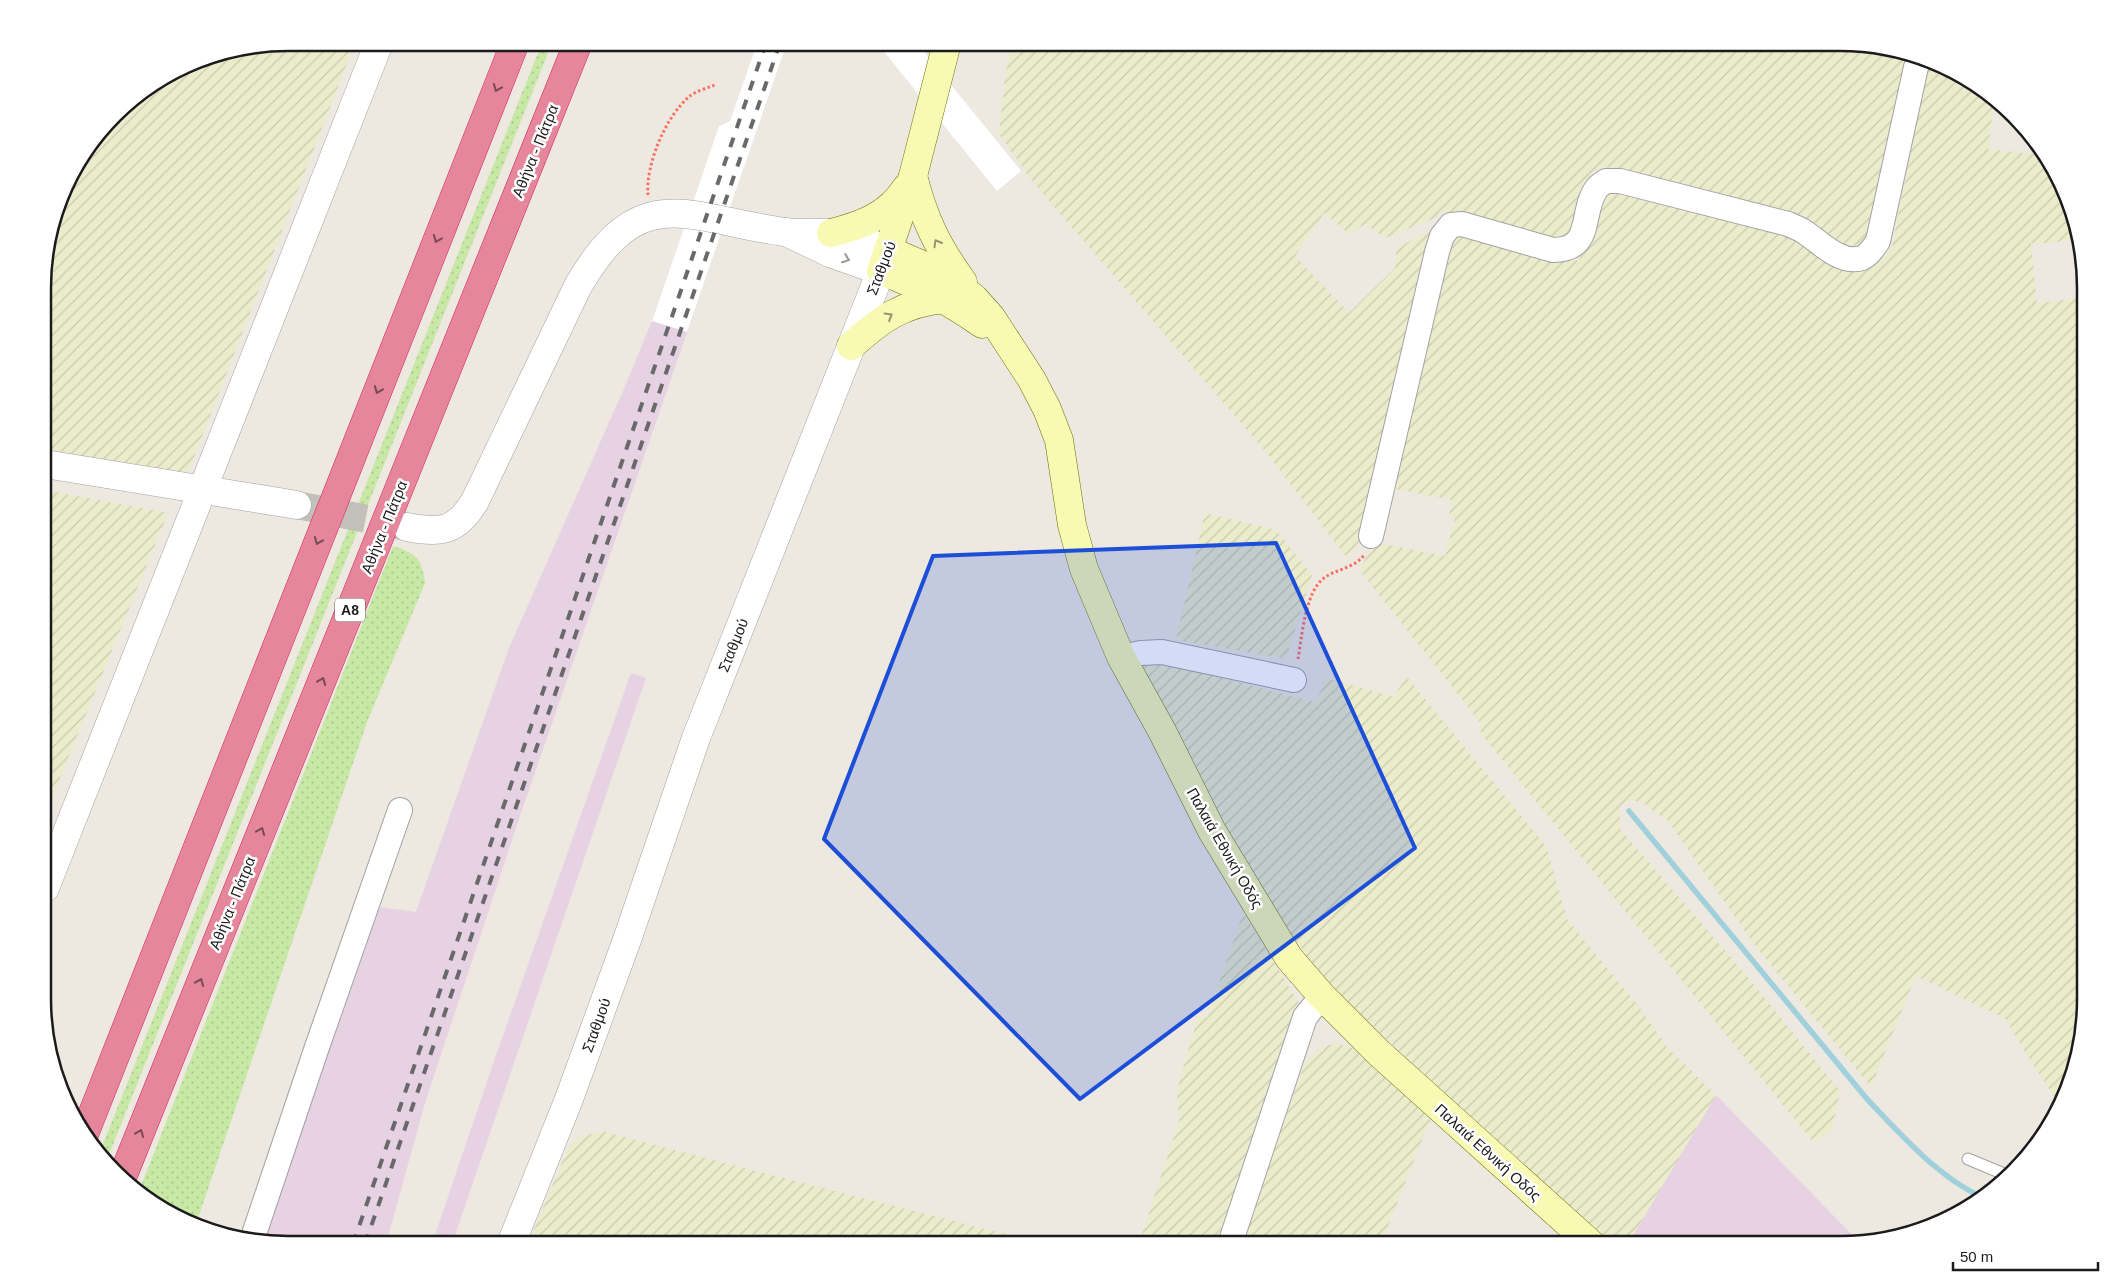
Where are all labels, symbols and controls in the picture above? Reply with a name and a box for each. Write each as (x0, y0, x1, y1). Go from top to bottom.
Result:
one-way arrow (493, 83, 503, 92)
street label: Αθήνα - Πάτρα (509, 102, 562, 200)
one-way arrow (433, 234, 444, 243)
street label: Σταθμού (863, 239, 899, 297)
one-way arrow (933, 239, 943, 248)
one-way arrow (841, 253, 850, 263)
one-way arrow (883, 313, 893, 322)
one-way arrow (374, 385, 384, 394)
street label: Αθήνα - Πάτρα (358, 478, 411, 576)
one-way arrow (314, 537, 324, 545)
road number: Α8 (335, 598, 365, 622)
street label: Σταθμού (715, 616, 751, 674)
one-way arrow (316, 677, 326, 685)
street label: Παλαιά Εθνική Οδός (1184, 785, 1266, 911)
one-way arrow (255, 827, 265, 836)
street label: Αθήνα - Πάτρα (206, 854, 259, 952)
one-way arrow (194, 978, 205, 987)
street label: Σταθμού (578, 996, 614, 1054)
street label: Παλαιά Εθνική Οδός (1432, 1100, 1544, 1204)
one-way arrow (134, 1129, 144, 1138)
scale bar (1953, 1240, 2098, 1272)
text: 50 m (1960, 1248, 1993, 1265)

